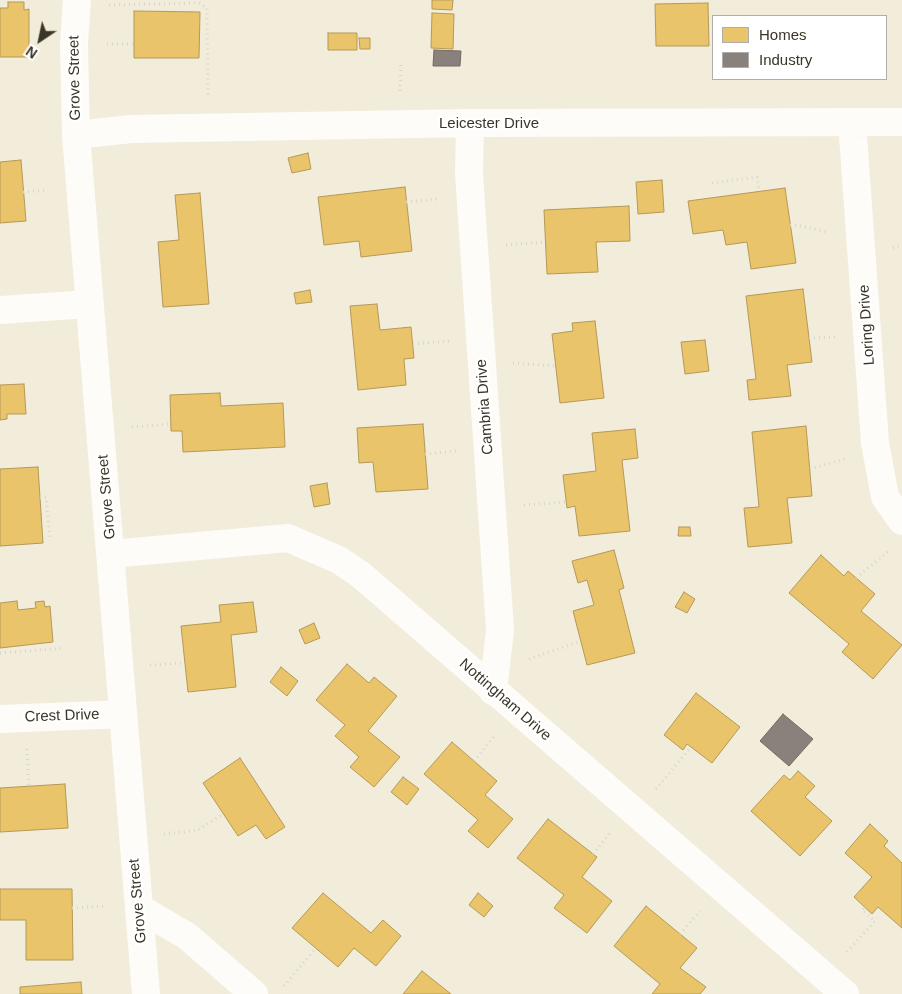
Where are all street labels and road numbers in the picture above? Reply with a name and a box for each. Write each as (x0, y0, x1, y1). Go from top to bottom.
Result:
street label: Grove Street (65, 35, 85, 121)
street label: Leicester Drive (439, 115, 539, 133)
street label: Loring Drive (855, 284, 879, 366)
street label: Cambria Drive (473, 359, 497, 455)
street label: Grove Street (94, 454, 120, 540)
street label: Nottingham Drive (455, 655, 555, 745)
street label: Crest Drive (24, 706, 100, 726)
street label: Grove Street (125, 858, 151, 944)

